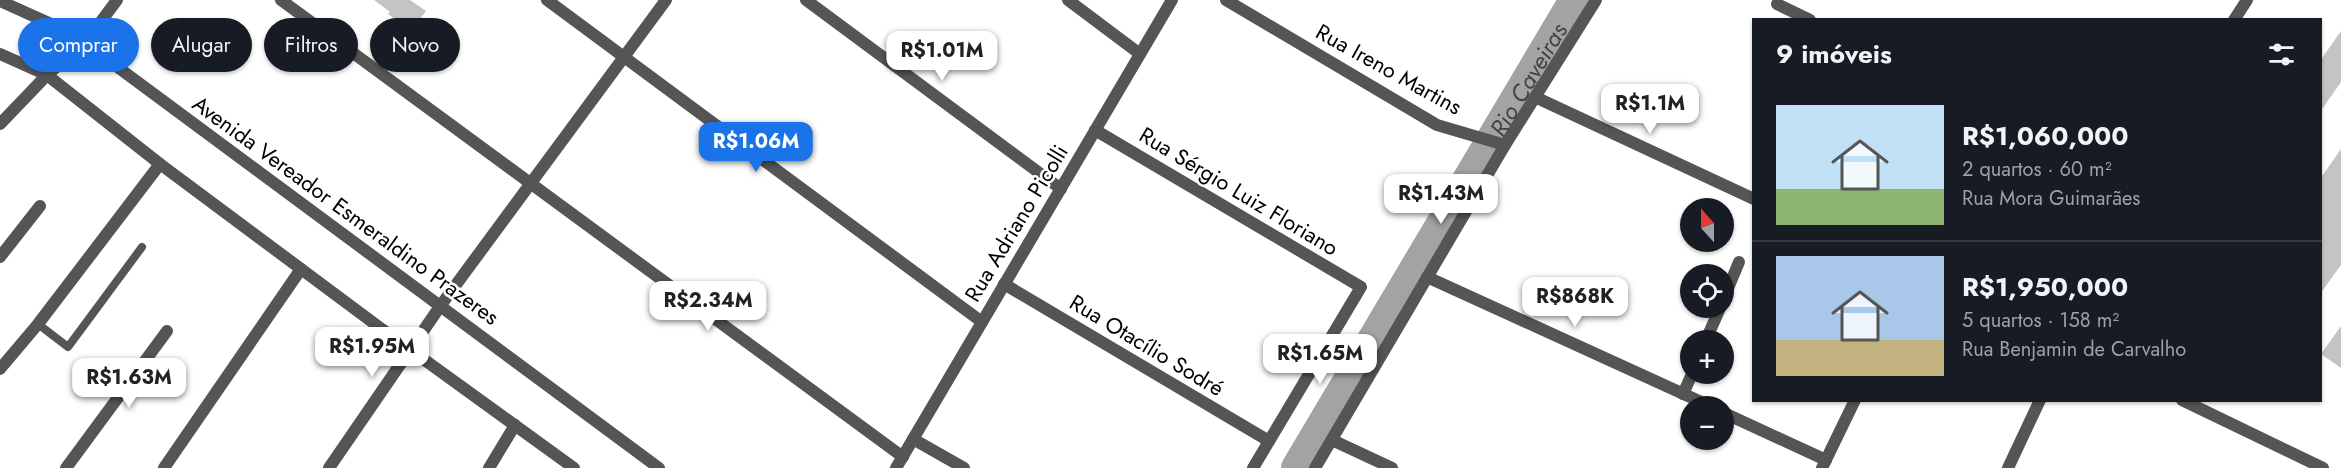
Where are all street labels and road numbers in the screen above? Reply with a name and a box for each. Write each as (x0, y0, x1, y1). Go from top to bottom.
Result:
street label: Rua Ireno Martins (1310, 16, 1468, 122)
street label: Avenida Vereador Esmeraldino Prazeres (186, 88, 506, 332)
street label: Rua Sérgio Luiz Floriano (1133, 119, 1345, 263)
street label: Rua Adriano Picolli (956, 138, 1076, 308)
street label: Rua Otacílio Sodré (1064, 286, 1230, 404)

